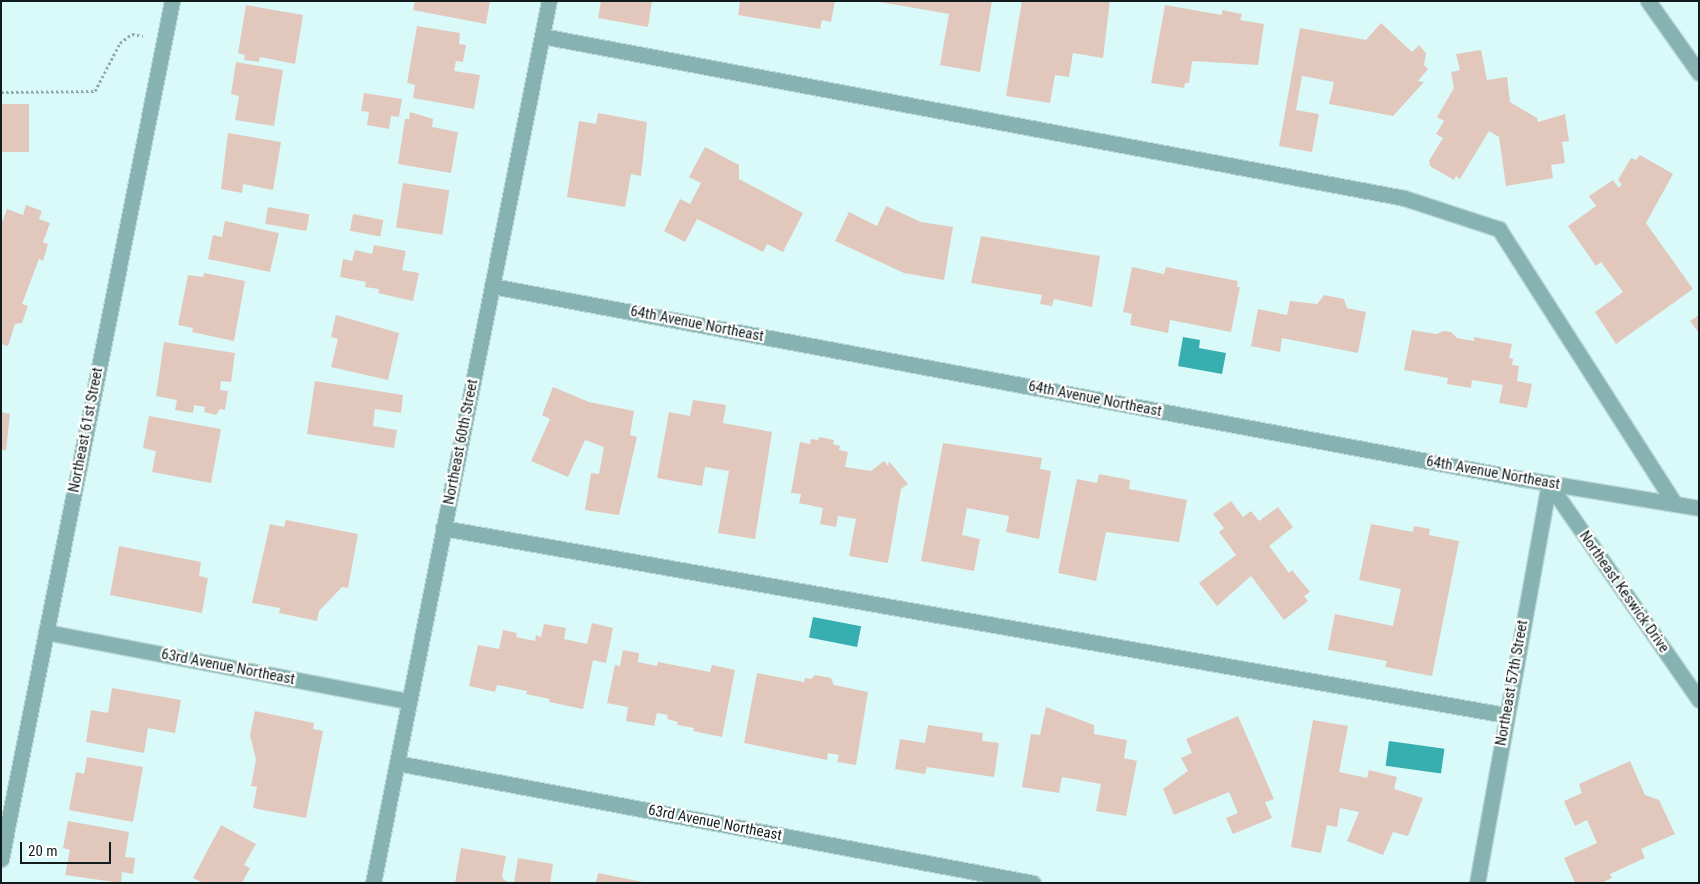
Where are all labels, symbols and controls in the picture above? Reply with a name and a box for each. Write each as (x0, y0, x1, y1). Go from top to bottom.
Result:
street label: 64th Avenue Northeast (629, 302, 765, 346)
street label: Northeast 61st Street (65, 366, 107, 494)
street label: 64th Avenue Northeast (1027, 377, 1163, 421)
street label: Northeast 60th Street (440, 378, 482, 506)
street label: 64th Avenue Northeast (1425, 452, 1561, 494)
street label: Northeast Keswick Drive (1575, 528, 1673, 656)
street label: Northeast 57th Street (1492, 619, 1532, 747)
street label: 63rd Avenue Northeast (160, 645, 296, 689)
street label: 63rd Avenue Northeast (647, 801, 783, 845)
scale bar (22, 832, 114, 864)
text: 20 m (28, 842, 58, 860)

